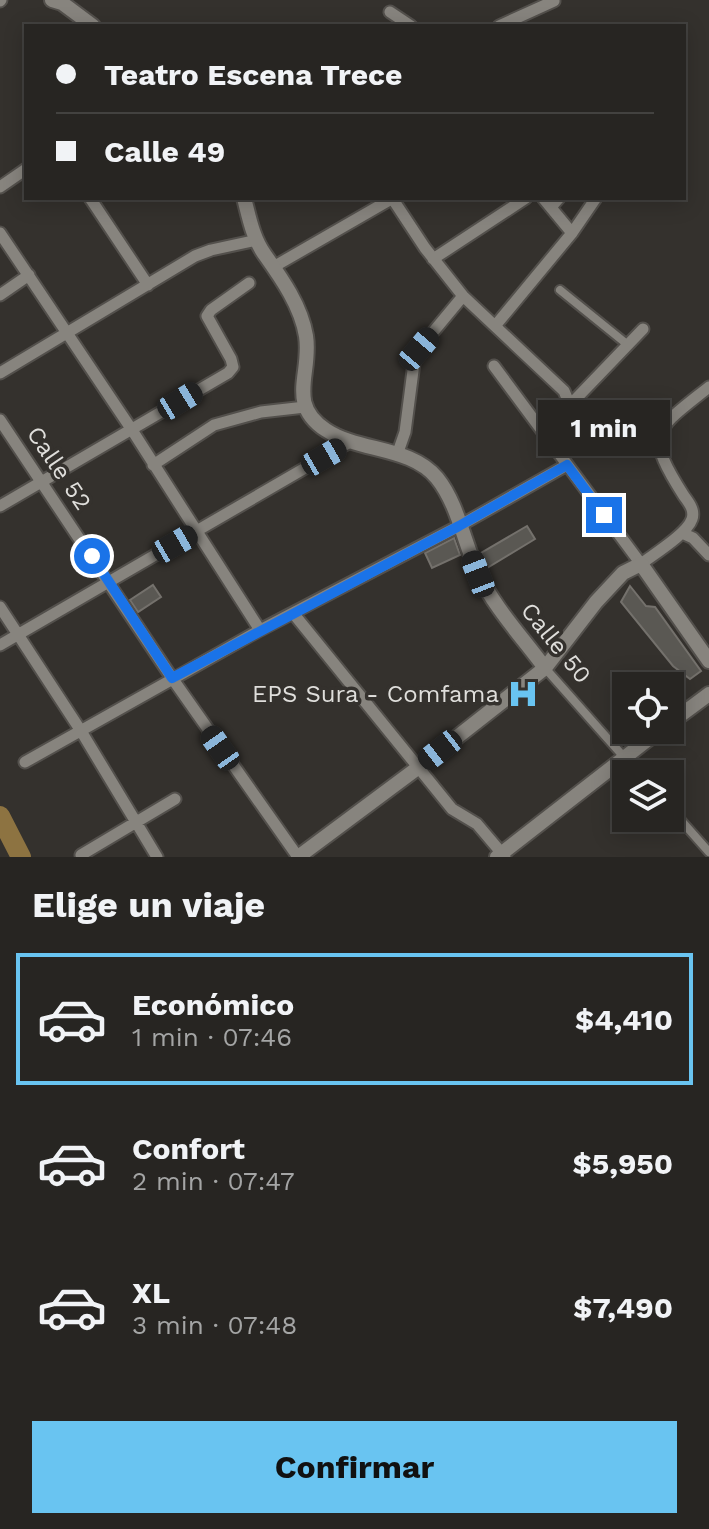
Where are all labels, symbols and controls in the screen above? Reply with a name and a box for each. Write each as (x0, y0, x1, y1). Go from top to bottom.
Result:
text: Teatro Escena Trece (104, 57, 402, 92)
text: Calle 49 (104, 134, 225, 169)
car (394, 323, 444, 375)
car (153, 378, 207, 424)
callout: 1 min (538, 399, 670, 455)
text: 1 min (571, 413, 637, 443)
street label: Calle 52 (21, 421, 97, 515)
car (297, 435, 351, 479)
route end (586, 497, 622, 533)
car (148, 522, 202, 566)
route start (74, 538, 110, 574)
car (458, 547, 498, 601)
street label: Calle 50 (515, 597, 597, 689)
map controls (612, 672, 684, 832)
button: locate (612, 672, 684, 744)
hospital icon: EPS Sura - Comfama (506, 677, 540, 711)
place label: EPS Sura - Comfama (252, 680, 499, 708)
car (196, 721, 244, 775)
car (414, 726, 466, 774)
button: layers (612, 760, 684, 832)
text: Elige un viaje (32, 884, 265, 926)
icon: car (36, 983, 108, 1055)
text: Económico (132, 987, 294, 1022)
text: $4,410 (575, 1002, 673, 1037)
text: 1 min · 07:46 (132, 1022, 292, 1052)
icon: car (36, 1127, 108, 1199)
text: Confort (132, 1131, 245, 1166)
text: $5,950 (572, 1146, 673, 1181)
text: 2 min · 07:47 (132, 1166, 295, 1196)
icon: car (36, 1271, 108, 1343)
text: XL (132, 1275, 170, 1310)
text: $7,490 (573, 1290, 673, 1325)
text: 3 min · 07:48 (132, 1310, 297, 1340)
button: Confirmar (32, 1421, 677, 1513)

